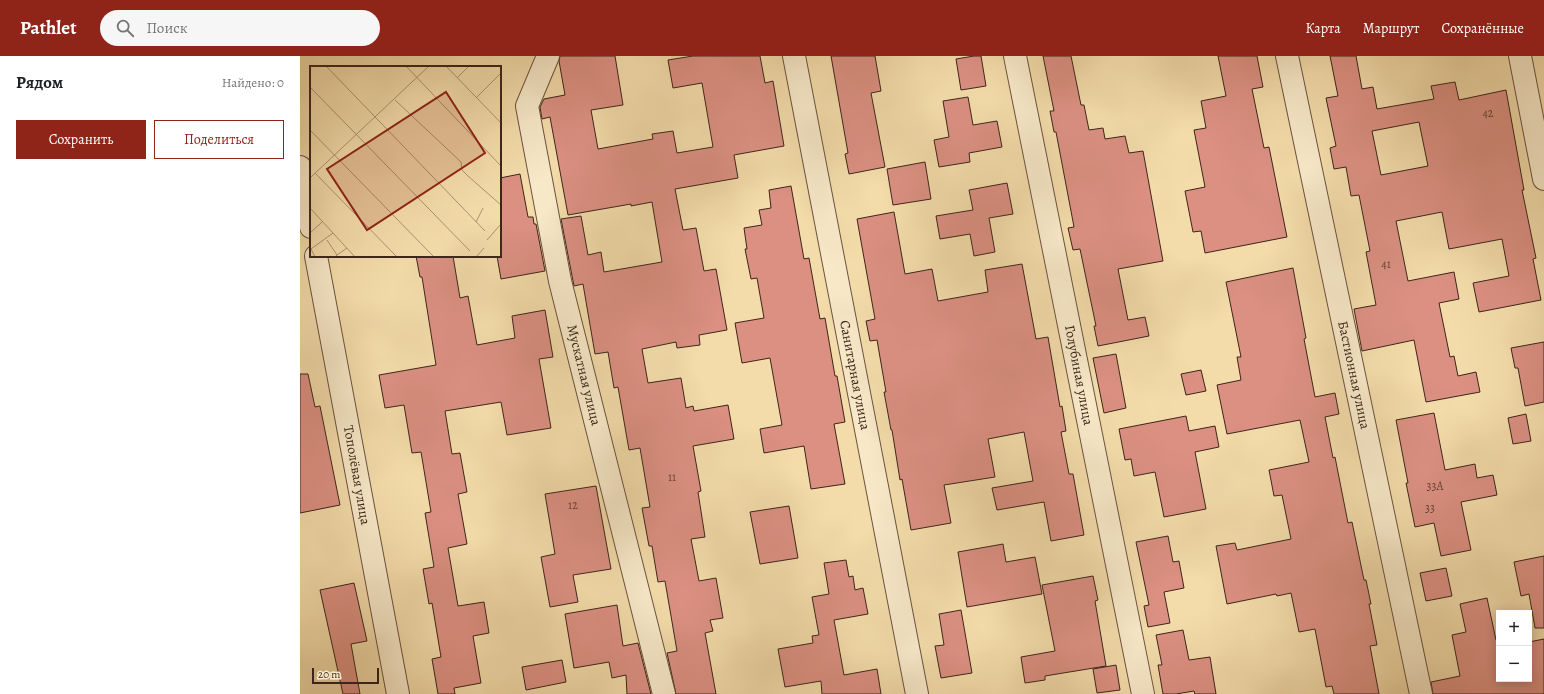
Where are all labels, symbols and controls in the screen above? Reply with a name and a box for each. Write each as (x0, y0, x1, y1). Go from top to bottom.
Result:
search box (100, 10, 380, 46)
text: Pathlet (20, 15, 76, 41)
icon: search (114, 17, 136, 39)
text: Поиск (146, 18, 187, 38)
text: Карта (1306, 19, 1341, 38)
text: Маршрут (1363, 19, 1419, 38)
text: Сохранённые (1441, 19, 1524, 38)
inset map (310, 66, 501, 257)
text: Рядом (16, 71, 63, 94)
text: Найдено: 0 (222, 74, 284, 91)
house number: 42 (1482, 105, 1494, 121)
button: Сохранить (16, 120, 146, 159)
button: Поделиться (154, 120, 284, 159)
house number: 41 (1381, 256, 1391, 272)
street label: Санитарная улица (835, 318, 875, 432)
street label: Бастионная улица (1333, 319, 1375, 431)
street label: Мускатная улица (562, 323, 606, 428)
street label: Голубиная улица (1060, 323, 1098, 427)
street label: Тополёвая улица (339, 424, 375, 527)
house number: 11 (668, 469, 676, 485)
house number: 33А (1427, 478, 1444, 494)
house number: 12 (568, 497, 578, 513)
house number: 33 (1425, 500, 1435, 516)
map controls (1496, 610, 1532, 682)
button: + (1496, 610, 1532, 646)
button: − (1496, 646, 1532, 682)
scale bar (312, 666, 379, 685)
text: 20 m (318, 667, 340, 682)

